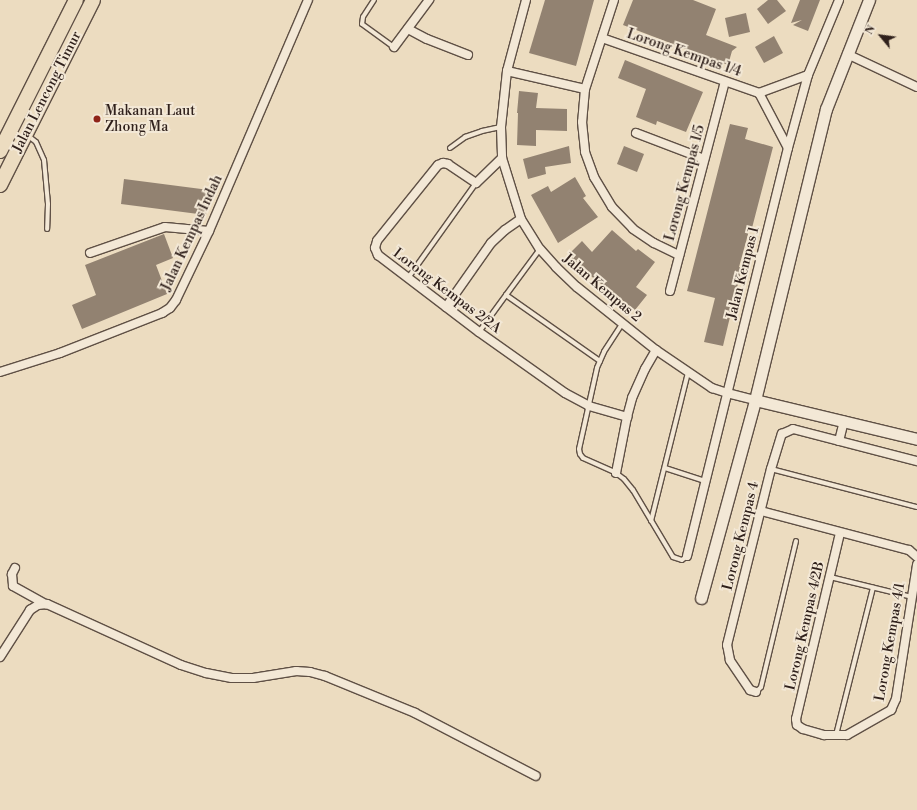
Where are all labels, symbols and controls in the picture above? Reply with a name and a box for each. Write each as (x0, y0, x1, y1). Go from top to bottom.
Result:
north arrow (861, 16, 901, 56)
text: N (862, 23, 879, 37)
street label: Lorong Kempas 1/4 (625, 26, 743, 80)
street label: Jalan Lencong Timur (9, 28, 85, 156)
place label: Makanan Laut Zhong Ma (105, 103, 195, 136)
marker: Makanan Laut Zhong Ma (92, 114, 102, 124)
street label: Lorong Kempas 1/5 (661, 123, 709, 243)
street label: Jalan Kempas Indah (158, 172, 226, 294)
street label: Jalan Kempas 1 (723, 225, 763, 321)
street label: Lorong Kempas 2/2A (390, 245, 504, 337)
street label: Jalan Kempas 2 (559, 250, 645, 326)
street label: Lorong Kempas 4 (719, 480, 763, 592)
street label: Lorong Kempas 4/2B (782, 560, 828, 692)
street label: Lorong Kempas 4/1 (871, 581, 909, 703)

